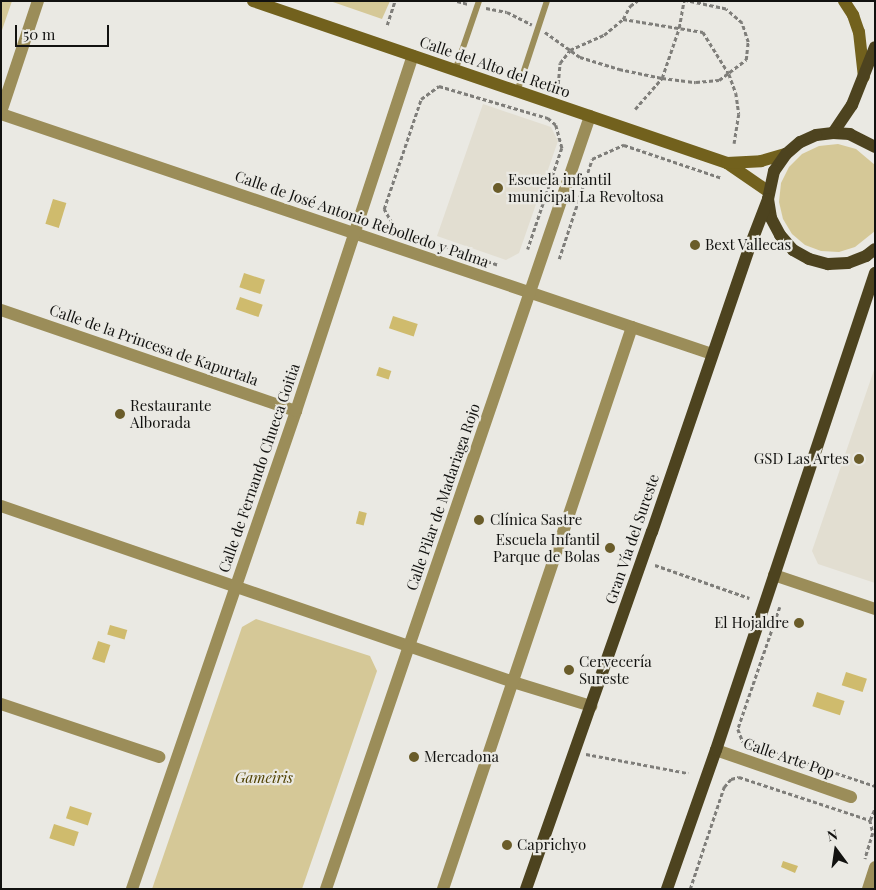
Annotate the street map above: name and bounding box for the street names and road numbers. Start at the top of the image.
street label: Calle del Alto del Retiro [417,33,573,101]
street label: Calle de José Antonio Rebolledo y Palma [232,167,492,271]
street label: Calle de la Princesa de Kapurtala [47,301,261,389]
street label: Calle de Fernando Chueca Goitia [215,361,303,575]
street label: Calle Pilar de Madariaga Rojo [402,401,484,593]
street label: Gran Vía del Sureste [601,471,663,607]
street label: Calle Arte Pop [741,734,837,782]

